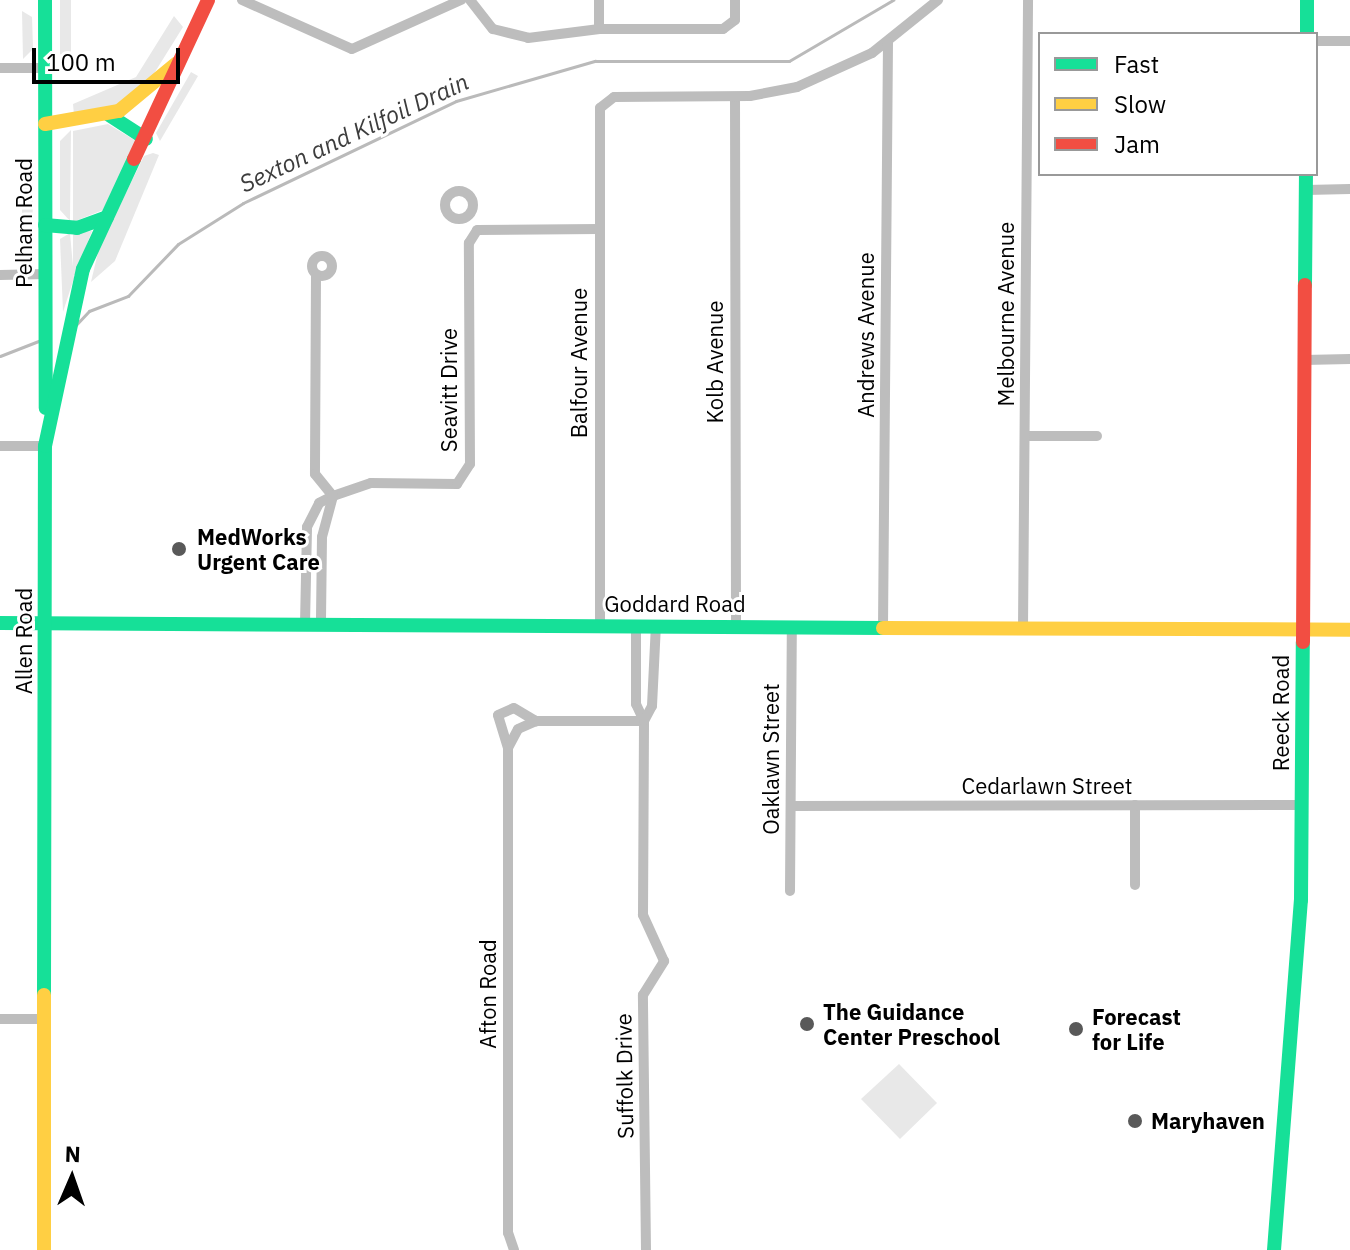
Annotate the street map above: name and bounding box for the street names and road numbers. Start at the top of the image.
street label: Pelham Road [11,158,37,288]
street label: Melbourne Avenue [993,222,1019,406]
street label: Andrews Avenue [853,252,879,418]
street label: Balfour Avenue [566,288,592,438]
street label: Kolb Avenue [702,300,728,424]
street label: Seavitt Drive [436,328,462,452]
street label: Allen Road [11,588,37,694]
street label: Goddard Road [604,591,746,617]
street label: Reeck Road [1268,655,1294,771]
street label: Oaklawn Street [758,683,784,835]
street label: Cedarlawn Street [962,773,1132,799]
street label: Afton Road [475,939,501,1049]
street label: Suffolk Drive [610,1013,638,1139]

